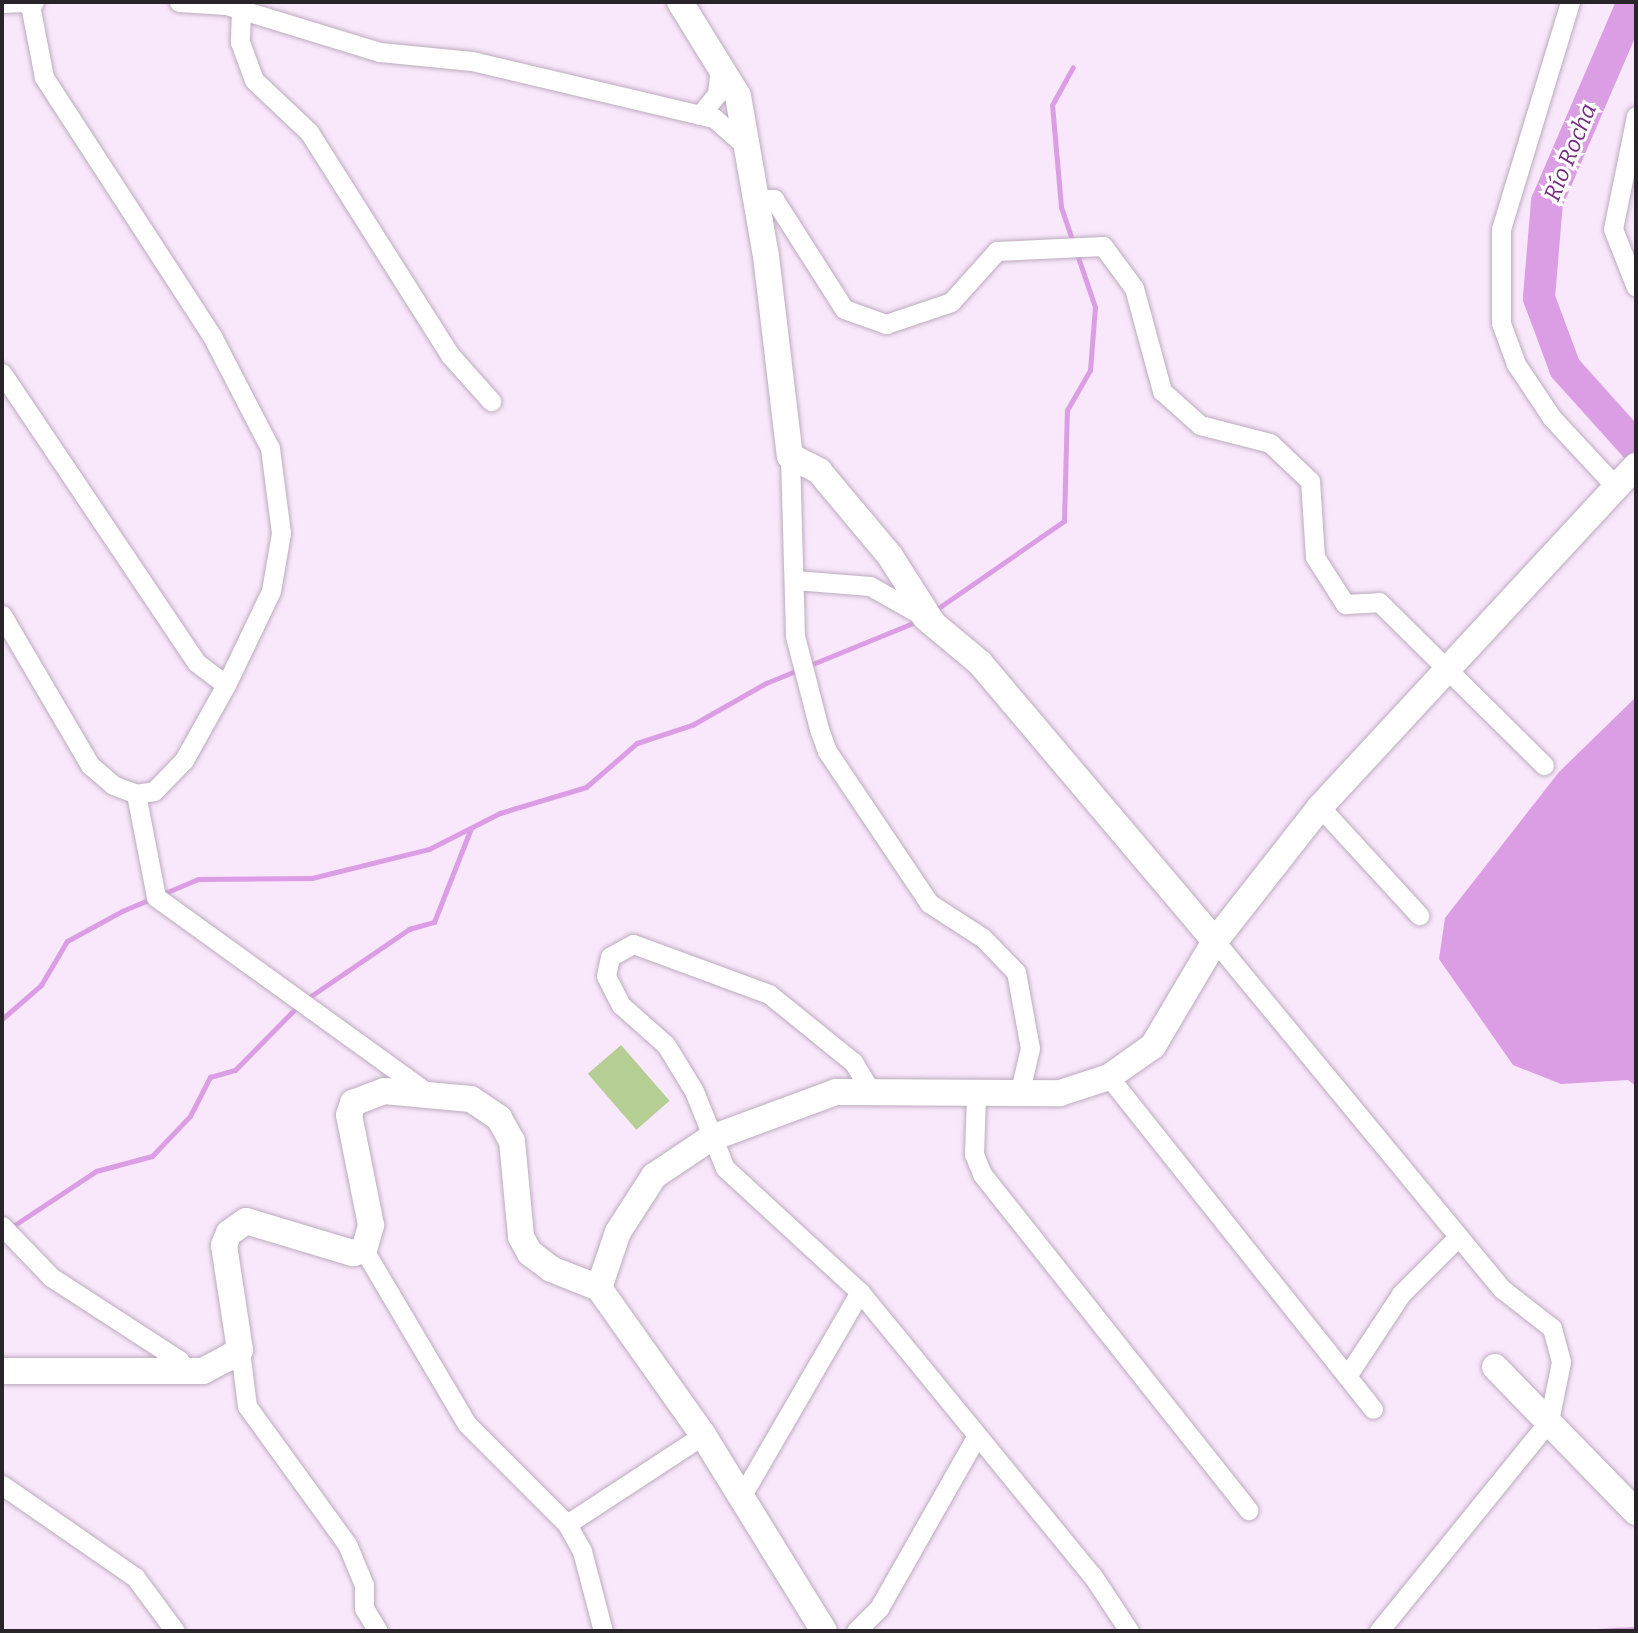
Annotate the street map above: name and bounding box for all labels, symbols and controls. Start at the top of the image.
water label: Río Rocha [1538,99,1602,205]

